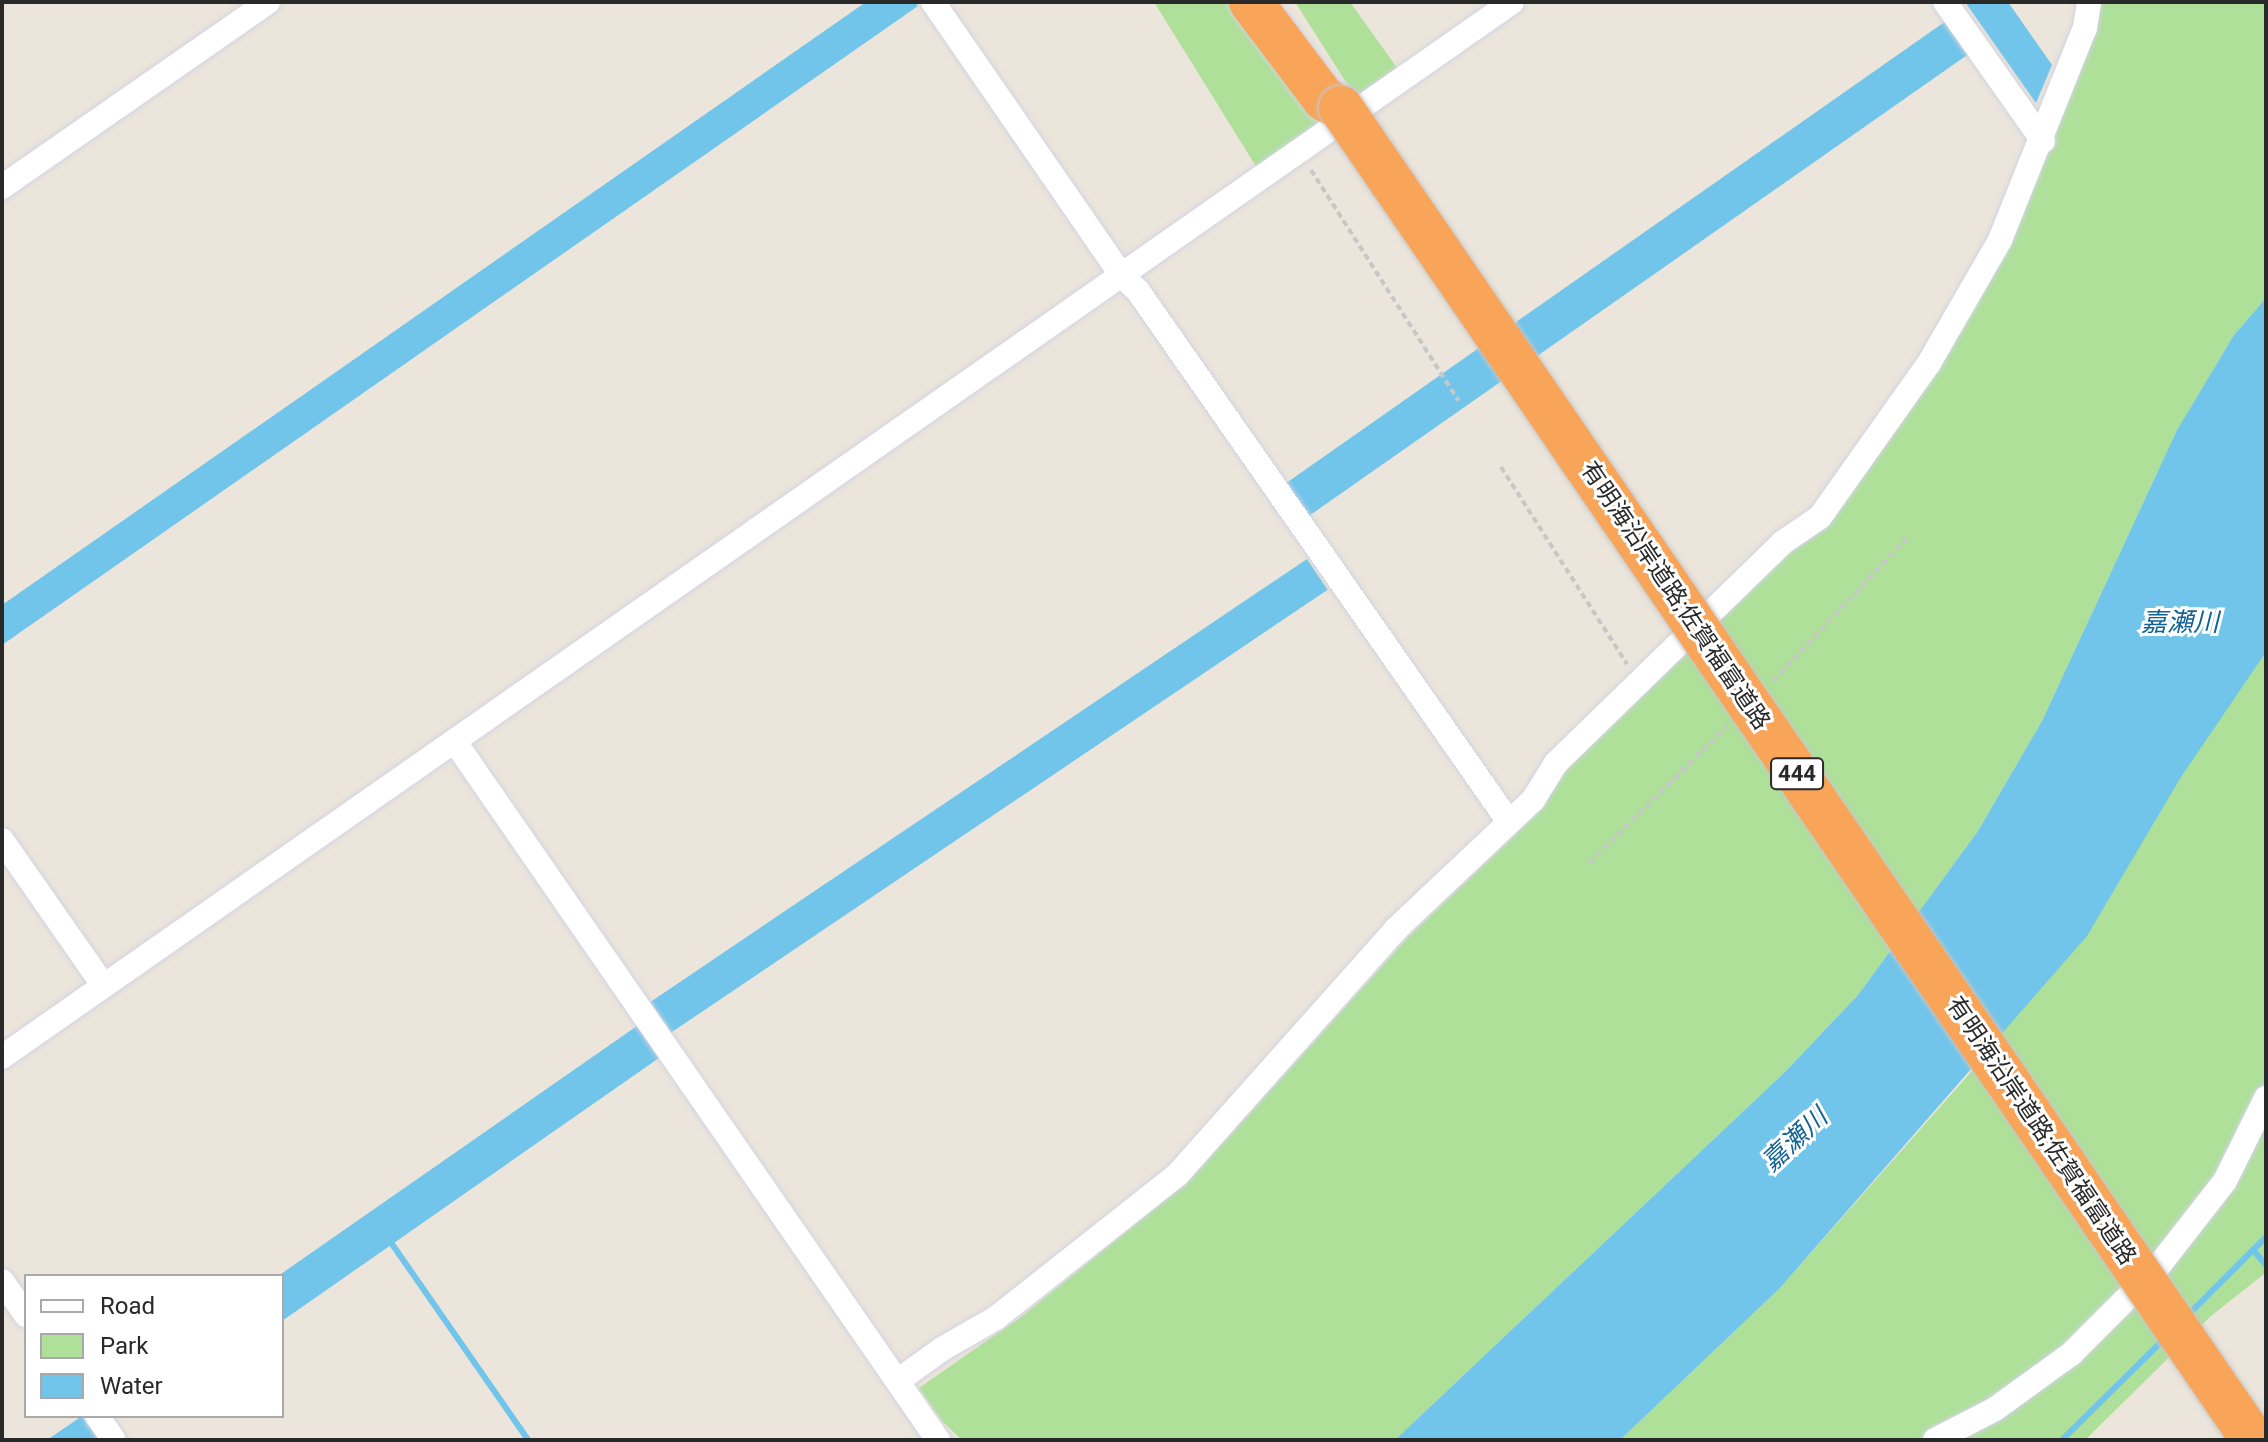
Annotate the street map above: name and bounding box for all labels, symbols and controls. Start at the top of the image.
street label: 有明海沿岸道路;佐賀福富道路 [1574,457,1776,735]
water label: 嘉瀬川 [2141,607,2219,639]
road number: 444 [1769,756,1825,792]
street label: 有明海沿岸道路;佐賀福富道路 [1940,992,2142,1270]
water label: 嘉瀬川 [1756,1102,1834,1178]
legend [24,1274,284,1418]
text: Road [100,1292,155,1320]
text: Park [100,1332,148,1360]
text: Water [100,1372,163,1400]

